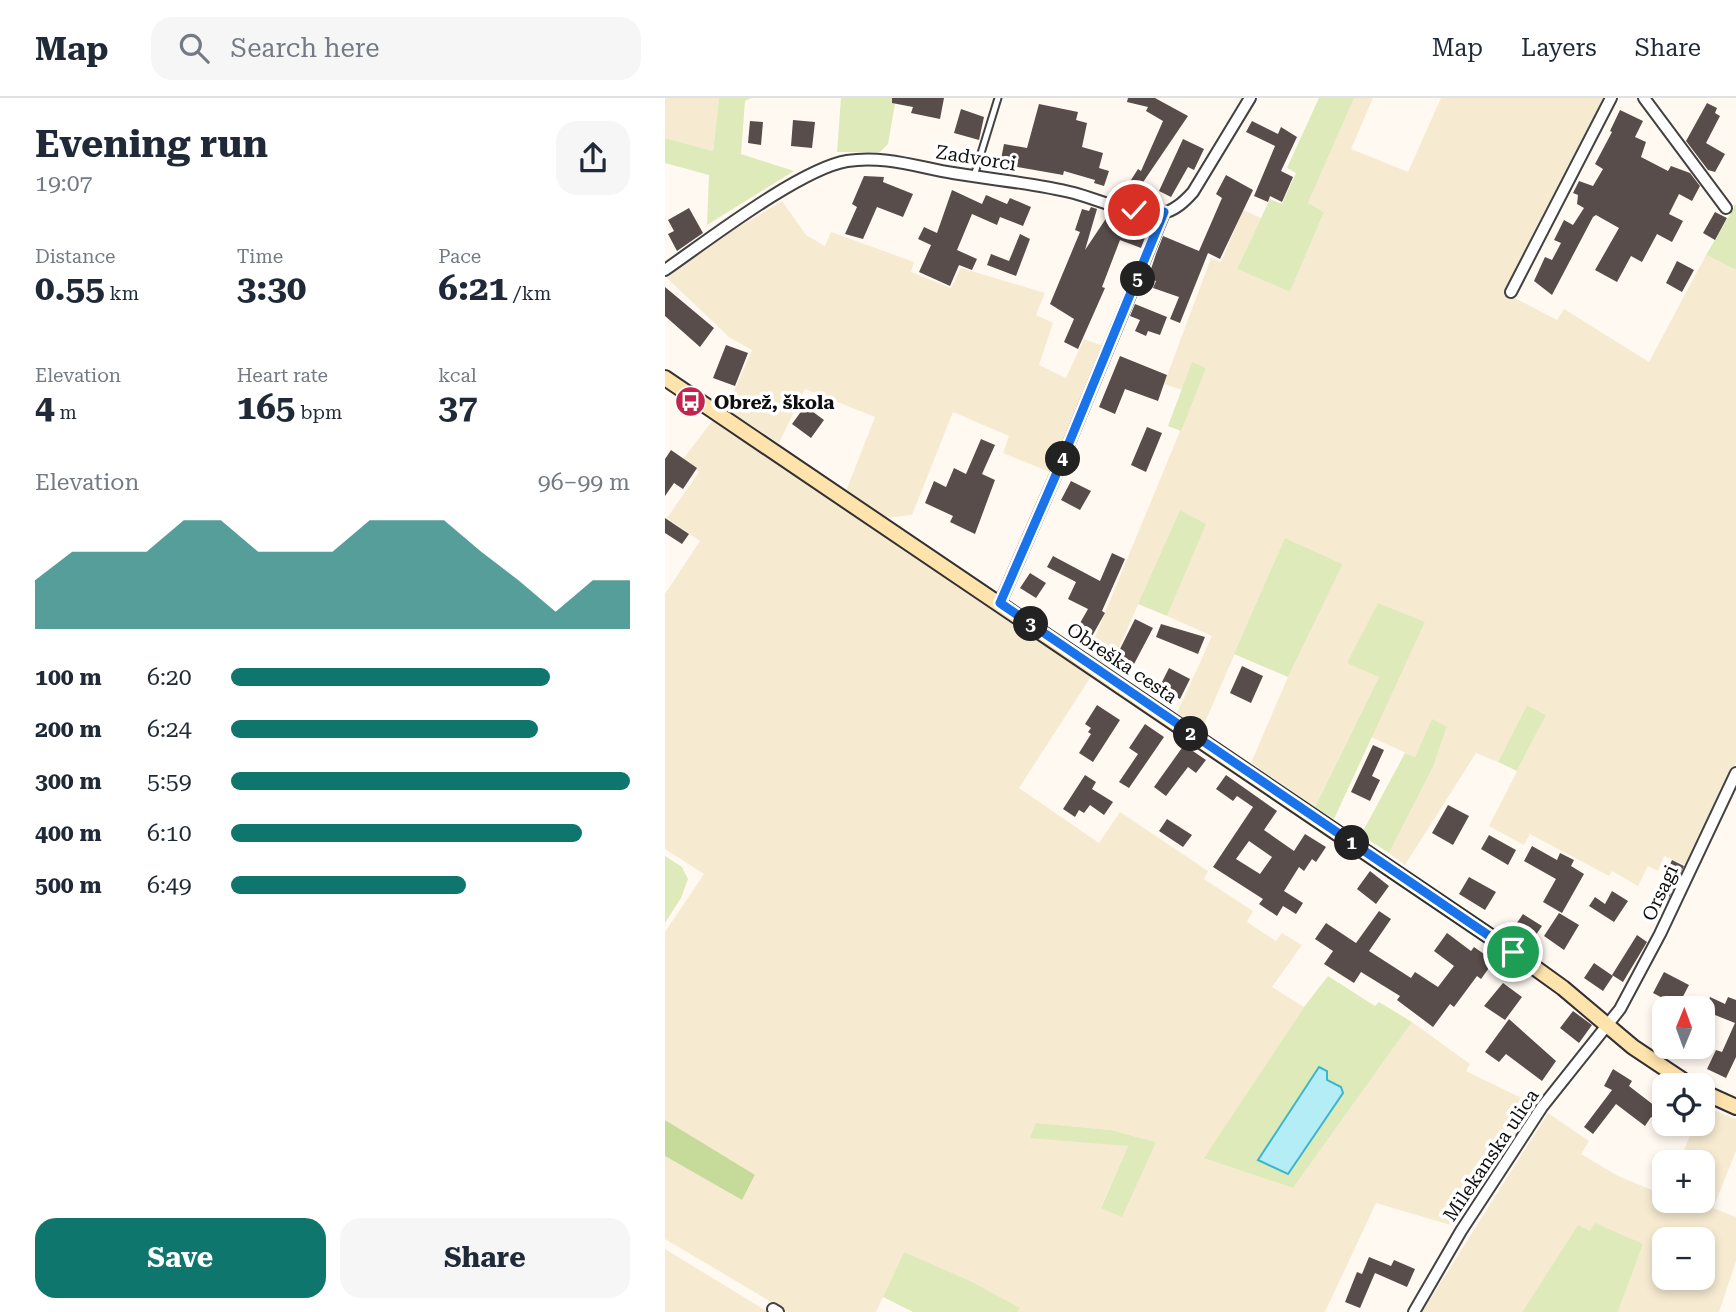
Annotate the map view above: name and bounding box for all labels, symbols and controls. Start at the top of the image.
search box [151,17,641,80]
text: Map [35,29,109,68]
icon: search [175,29,213,67]
text: Search here [231,33,380,63]
text: Map [1432,34,1483,62]
text: Layers [1521,34,1597,62]
text: Share [1635,34,1701,62]
button: share [556,121,630,195]
text: Evening run [35,122,268,166]
street label: Zadvorci [934,140,1018,176]
text: 19:07 [35,170,92,197]
pin [1104,180,1164,240]
icon: check [1115,191,1153,229]
text: Distance [35,245,115,268]
text: Time [237,245,283,268]
text: Pace [438,245,481,268]
pin: 5 [1121,262,1155,296]
text: 5 [1132,267,1143,290]
text: 0.55 [35,268,105,309]
text: 3:30 [237,268,306,309]
text: 6:21 [438,268,508,309]
text: km [105,282,139,305]
text: /km [508,282,551,305]
text: Elevation [35,364,121,387]
text: Heart rate [237,364,328,387]
text: kcal [438,364,477,387]
bus stop icon: Obrež, škola [674,385,708,419]
text: 4 [35,387,55,428]
text: 165 [237,387,295,428]
text: 37 [438,387,478,428]
place label: Obrež, škola [714,391,834,414]
text: m [55,401,77,424]
text: bpm [295,401,342,424]
pin: 4 [1045,442,1081,476]
text: 4 [1057,447,1068,470]
text: Elevation [35,469,139,496]
text: 96–99 m [538,469,630,496]
pin: 3 [1013,606,1049,642]
text: 3 [1025,612,1036,635]
street label: Obreška cesta [1062,618,1182,709]
text: 100 m [35,664,102,691]
text: 6:20 [147,664,192,691]
text: 200 m [35,716,102,743]
text: 6:24 [147,716,192,743]
pin: 2 [1173,716,1209,752]
text: 2 [1185,722,1196,745]
text: 300 m [35,768,102,795]
text: 5:59 [147,768,192,795]
text: 400 m [35,820,102,847]
text: 6:10 [147,820,192,847]
pin: 1 [1335,826,1369,860]
text: 1 [1346,831,1357,854]
street label: Orsagi [1637,861,1683,925]
text: 500 m [35,872,102,899]
text: 6:49 [147,872,192,899]
pin [1483,922,1543,982]
icon: arrive [1494,933,1532,971]
north arrow [1652,996,1715,1059]
map controls [1652,996,1715,1290]
button: locate [1652,1073,1715,1136]
street label: Milekanska ulica [1438,1084,1544,1225]
button: + [1652,1150,1715,1213]
button: Save [35,1218,326,1298]
button: Share [340,1218,630,1298]
button: − [1652,1227,1715,1290]

